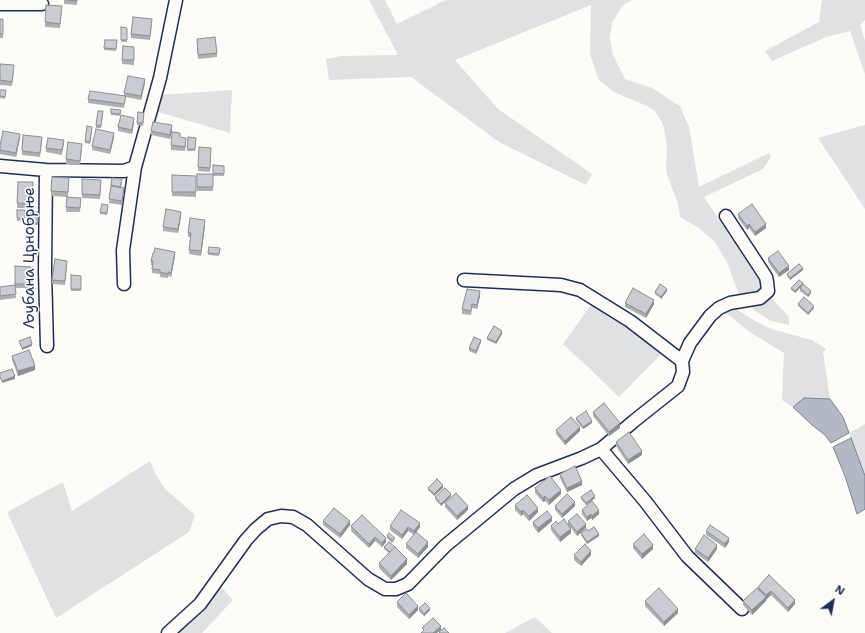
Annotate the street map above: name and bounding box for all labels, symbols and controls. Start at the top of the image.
street label: Љубана Црнобрње [21,187,39,329]
north arrow [813,581,853,621]
text: N [832,582,847,599]

